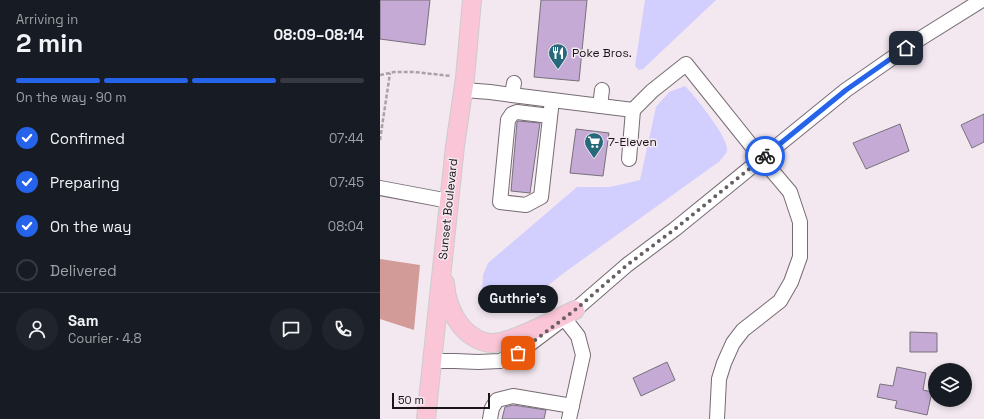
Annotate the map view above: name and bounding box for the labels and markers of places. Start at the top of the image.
pin [889,31,923,65]
restaurant icon: Poke Bros. [547,42,569,70]
place label: Poke Bros. [572,45,632,61]
supermarket icon: 7-Eleven [583,131,605,159]
place label: 7-Eleven [608,134,657,150]
callout: Guthrie's [478,285,558,313]
pin [501,336,535,370]

